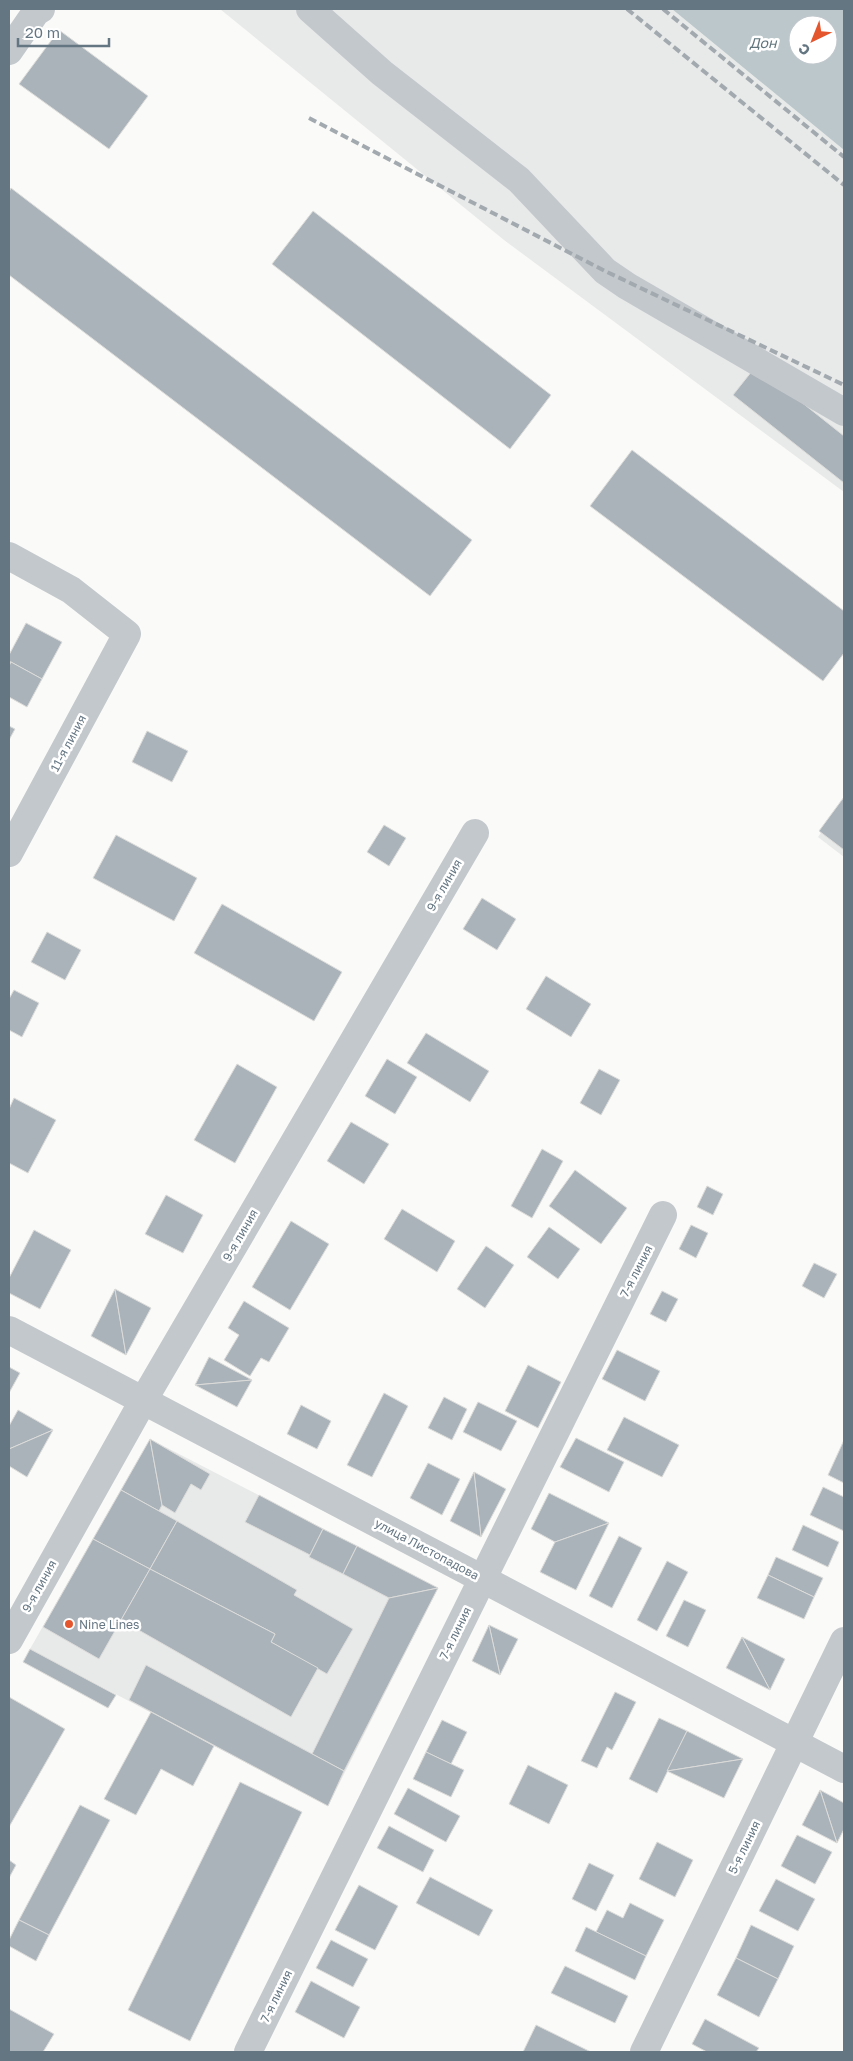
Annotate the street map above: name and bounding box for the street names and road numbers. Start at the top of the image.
street label: 11-я линия [47,712,89,774]
street label: 9-я линия [423,856,465,914]
street label: 9-я линия [219,1206,261,1264]
street label: 7-я линия [616,1242,656,1300]
street label: улица Листопадова [372,1515,482,1583]
street label: 9-я линия [19,1557,59,1615]
street label: 7-я линия [436,1604,474,1662]
street label: 5-я линия [725,1818,763,1876]
street label: 7-я линия [257,1967,295,2025]

